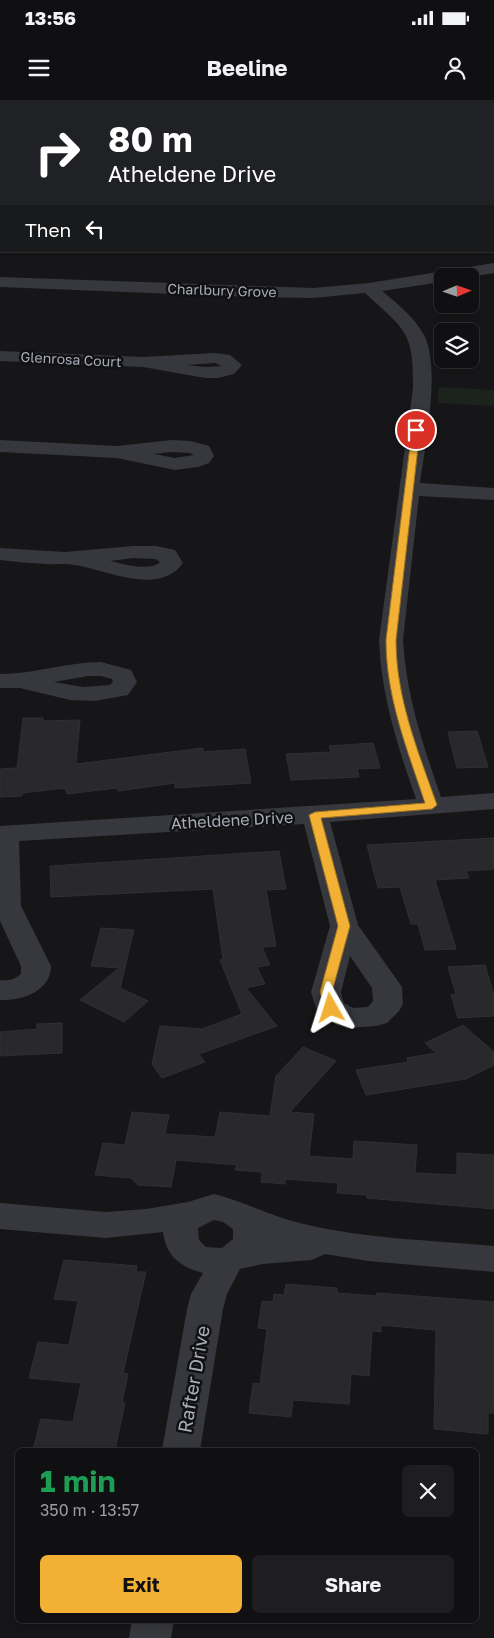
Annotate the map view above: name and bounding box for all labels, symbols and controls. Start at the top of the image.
text: 13:56 [25,6,76,29]
icon: menu [25,54,53,82]
text: Beeline [206,54,288,81]
icon: person [441,54,469,82]
text: 80 m [108,118,193,160]
icon: right [25,120,90,185]
text: Atheldene Drive [108,160,276,187]
icon: left [81,215,109,243]
text: Then [25,218,71,241]
north arrow [434,268,479,312]
map controls [434,268,479,368]
street label: Charlbury Grove [167,280,277,300]
button: layers [434,323,479,368]
street label: Glenrosa Court [20,348,122,370]
pin [395,409,437,451]
icon: arrive [402,416,430,444]
street label: Atheldene Drive [170,807,294,833]
position arrow [304,981,356,1033]
street label: Rafter Drive [172,1324,214,1434]
text: 1 min [40,1463,116,1499]
button: close [402,1465,454,1517]
text: 350 m · 13:57 [40,1500,139,1520]
button: Exit [40,1555,242,1613]
button: Share [252,1555,454,1613]

